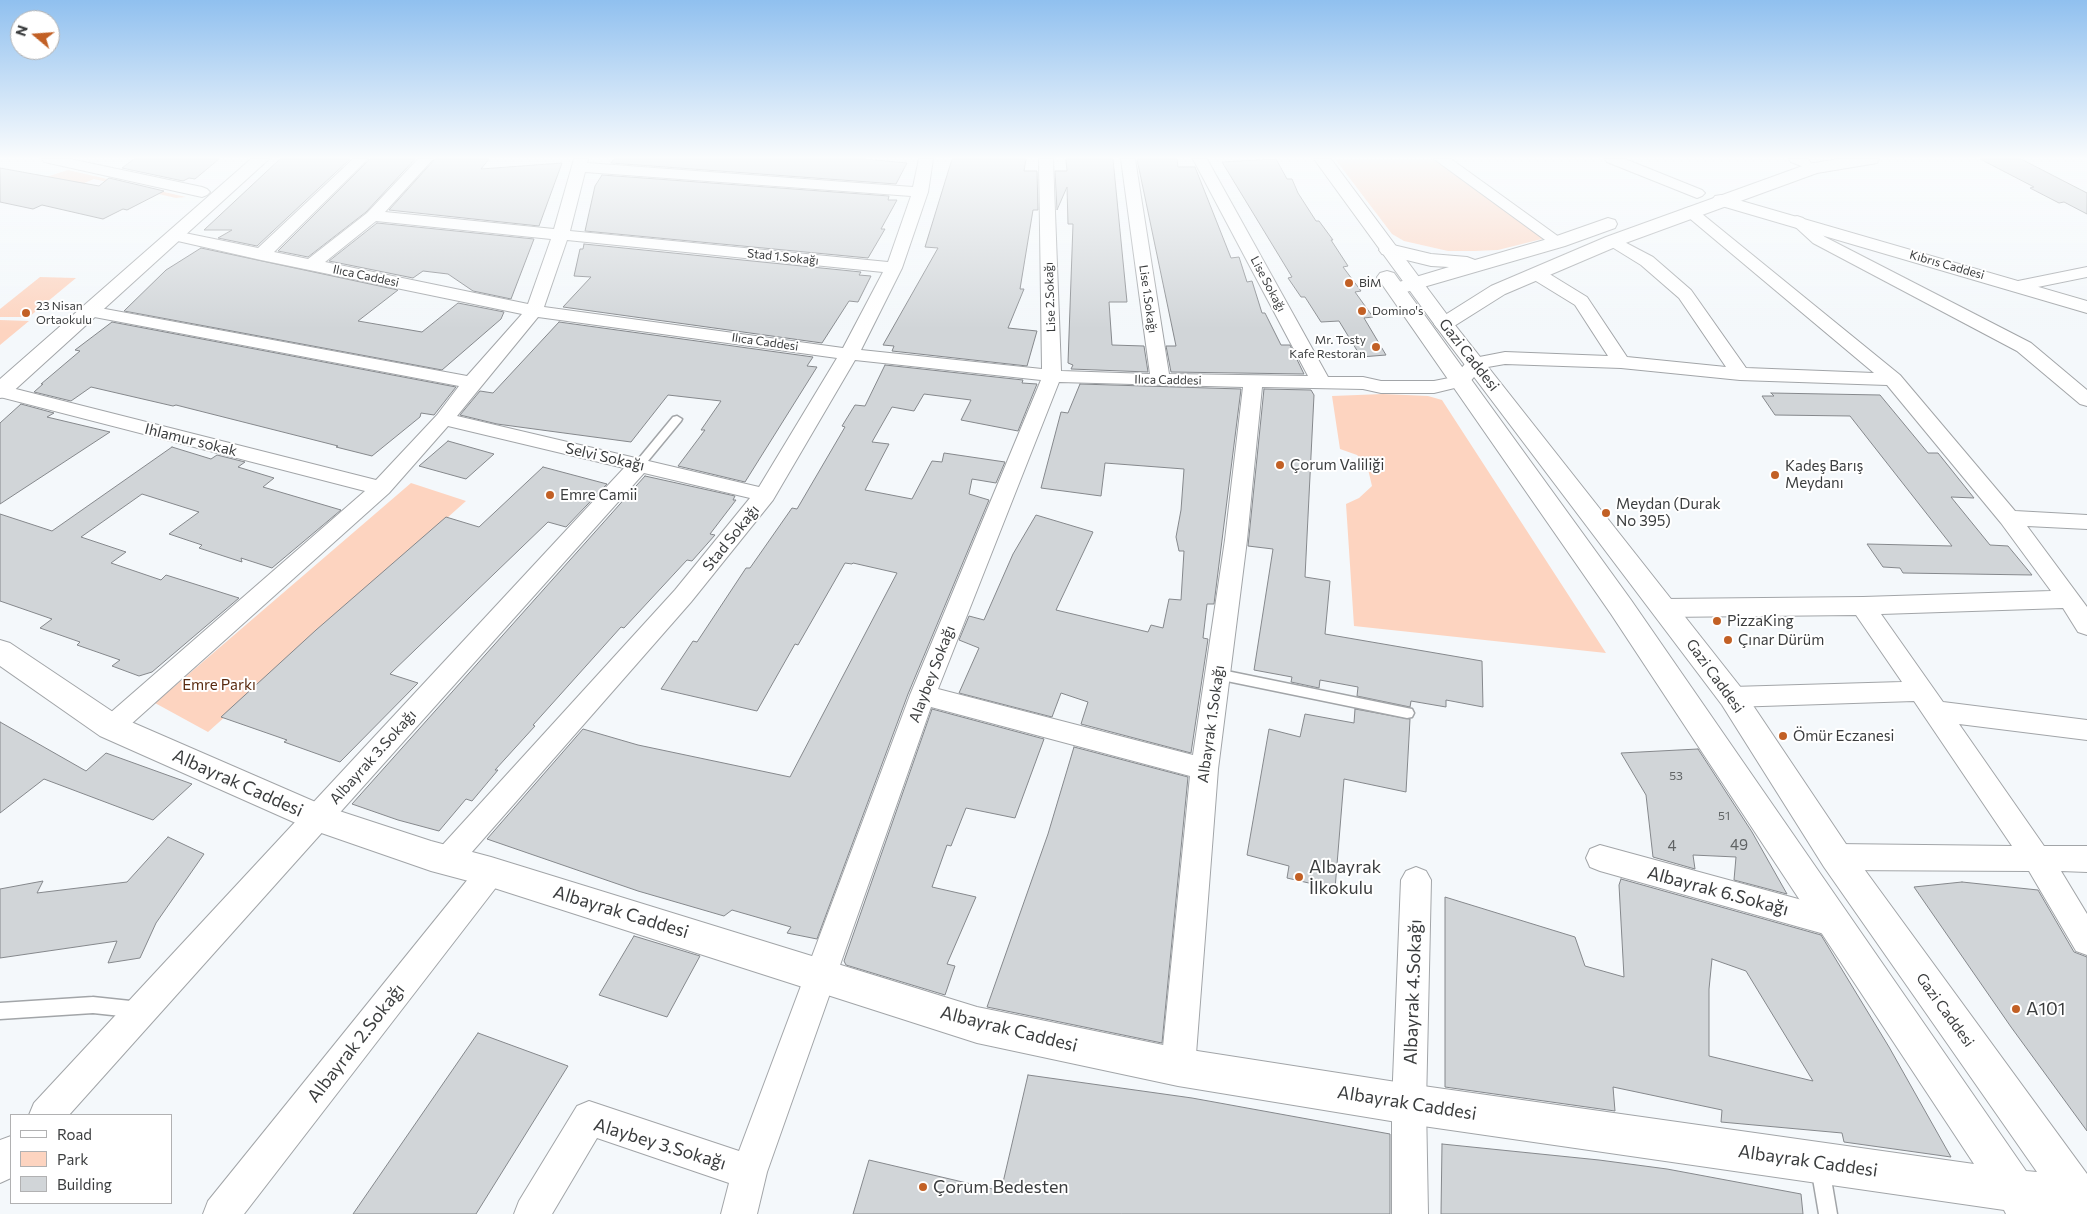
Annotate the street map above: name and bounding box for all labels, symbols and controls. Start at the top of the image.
north arrow [10,10,60,60]
text: N [12,23,31,38]
street label: Stad 1.Sokağı [747,246,819,268]
street label: Kıbrıs Caddesi [1908,247,1986,283]
street label: Lise Sokağı [1247,254,1289,314]
street label: Ilıca Caddesi [332,262,400,290]
street label: Lise 2.Sokağı [1042,262,1058,332]
street label: Lise 1.Sokağı [1136,264,1160,334]
place label: BİM [1359,276,1382,290]
marker: BİM [1343,277,1355,289]
place label: 23 Nisan Ortaokulu [36,299,92,327]
place label: Domino's [1372,304,1423,318]
marker: Domino's [1356,305,1368,317]
marker: 23 Nisan Ortaokulu [20,307,32,319]
street label: Gazi Caddesi [1435,315,1503,395]
street label: Ilıca Caddesi [731,330,799,354]
place label: Mr. Tosty Kafe Restoran [1289,333,1366,361]
marker: Mr. Tosty Kafe Restoran [1370,341,1382,353]
street label: Ilıca Caddesi [1134,372,1202,388]
street label: Ihlamur sokak [143,420,239,460]
street label: Selvi Sokağı [564,439,646,475]
place label: Çorum Valiliği [1290,456,1384,474]
place label: Kadeş Barış Meydanı [1785,457,1863,492]
marker: Çorum Valiliği [1274,459,1286,471]
marker: Kadeş Barış Meydanı [1769,469,1781,481]
place label: Emre Camii [560,486,637,504]
marker: Emre Camii [544,489,556,501]
place label: Meydan (Durak No 395) [1616,495,1721,530]
street label: Stad Sokağı [699,501,763,575]
marker: Meydan (Durak No 395) [1600,507,1612,519]
place label: PizzaKing [1727,612,1794,630]
marker: PizzaKing [1711,615,1723,627]
street label: Alaybey Sokağı [905,623,959,725]
place label: Çınar Dürüm [1738,631,1824,649]
marker: Çınar Dürüm [1722,634,1734,646]
street label: Gazi Caddesi [1682,635,1748,717]
street label: Albayrak 1.Sokağı [1194,664,1228,784]
park label: Emre Parkı [182,676,256,694]
street label: Albayrak 3.Sokağı [326,706,420,808]
place label: Ömür Eczanesi [1793,727,1894,745]
marker: Ömür Eczanesi [1777,730,1789,742]
street label: Albayrak Caddesi [169,745,307,821]
house number: 53 [1669,769,1683,783]
house number: 51 [1718,809,1730,823]
house number: 49 [1730,836,1748,854]
house number: 4 [1668,837,1676,855]
place label: Albayrak İlkokulu [1309,856,1381,899]
street label: Albayrak 6.Sokağı [1645,862,1791,920]
marker: Albayrak İlkokulu [1293,871,1305,883]
street label: Albayrak Caddesi [551,881,691,943]
street label: Albayrak 4.Sokağı [1400,919,1426,1065]
street label: Gazi Caddesi [1912,969,1978,1051]
street label: Albayrak 2.Sokağı [303,979,409,1107]
place label: A101 [2026,998,2066,1020]
street label: Albayrak Caddesi [938,1002,1080,1056]
marker: A101 [2010,1003,2022,1015]
street label: Albayrak Caddesi [1336,1081,1478,1125]
legend [10,1114,172,1204]
street label: Alaybey 3.Sokağı [591,1114,729,1174]
text: Road [57,1125,92,1143]
street label: Albayrak Caddesi [1737,1141,1879,1181]
text: Park [57,1150,88,1168]
text: Building [57,1175,112,1193]
place label: Çorum Bedesten [933,1176,1069,1198]
marker: Çorum Bedesten [917,1181,929,1193]

